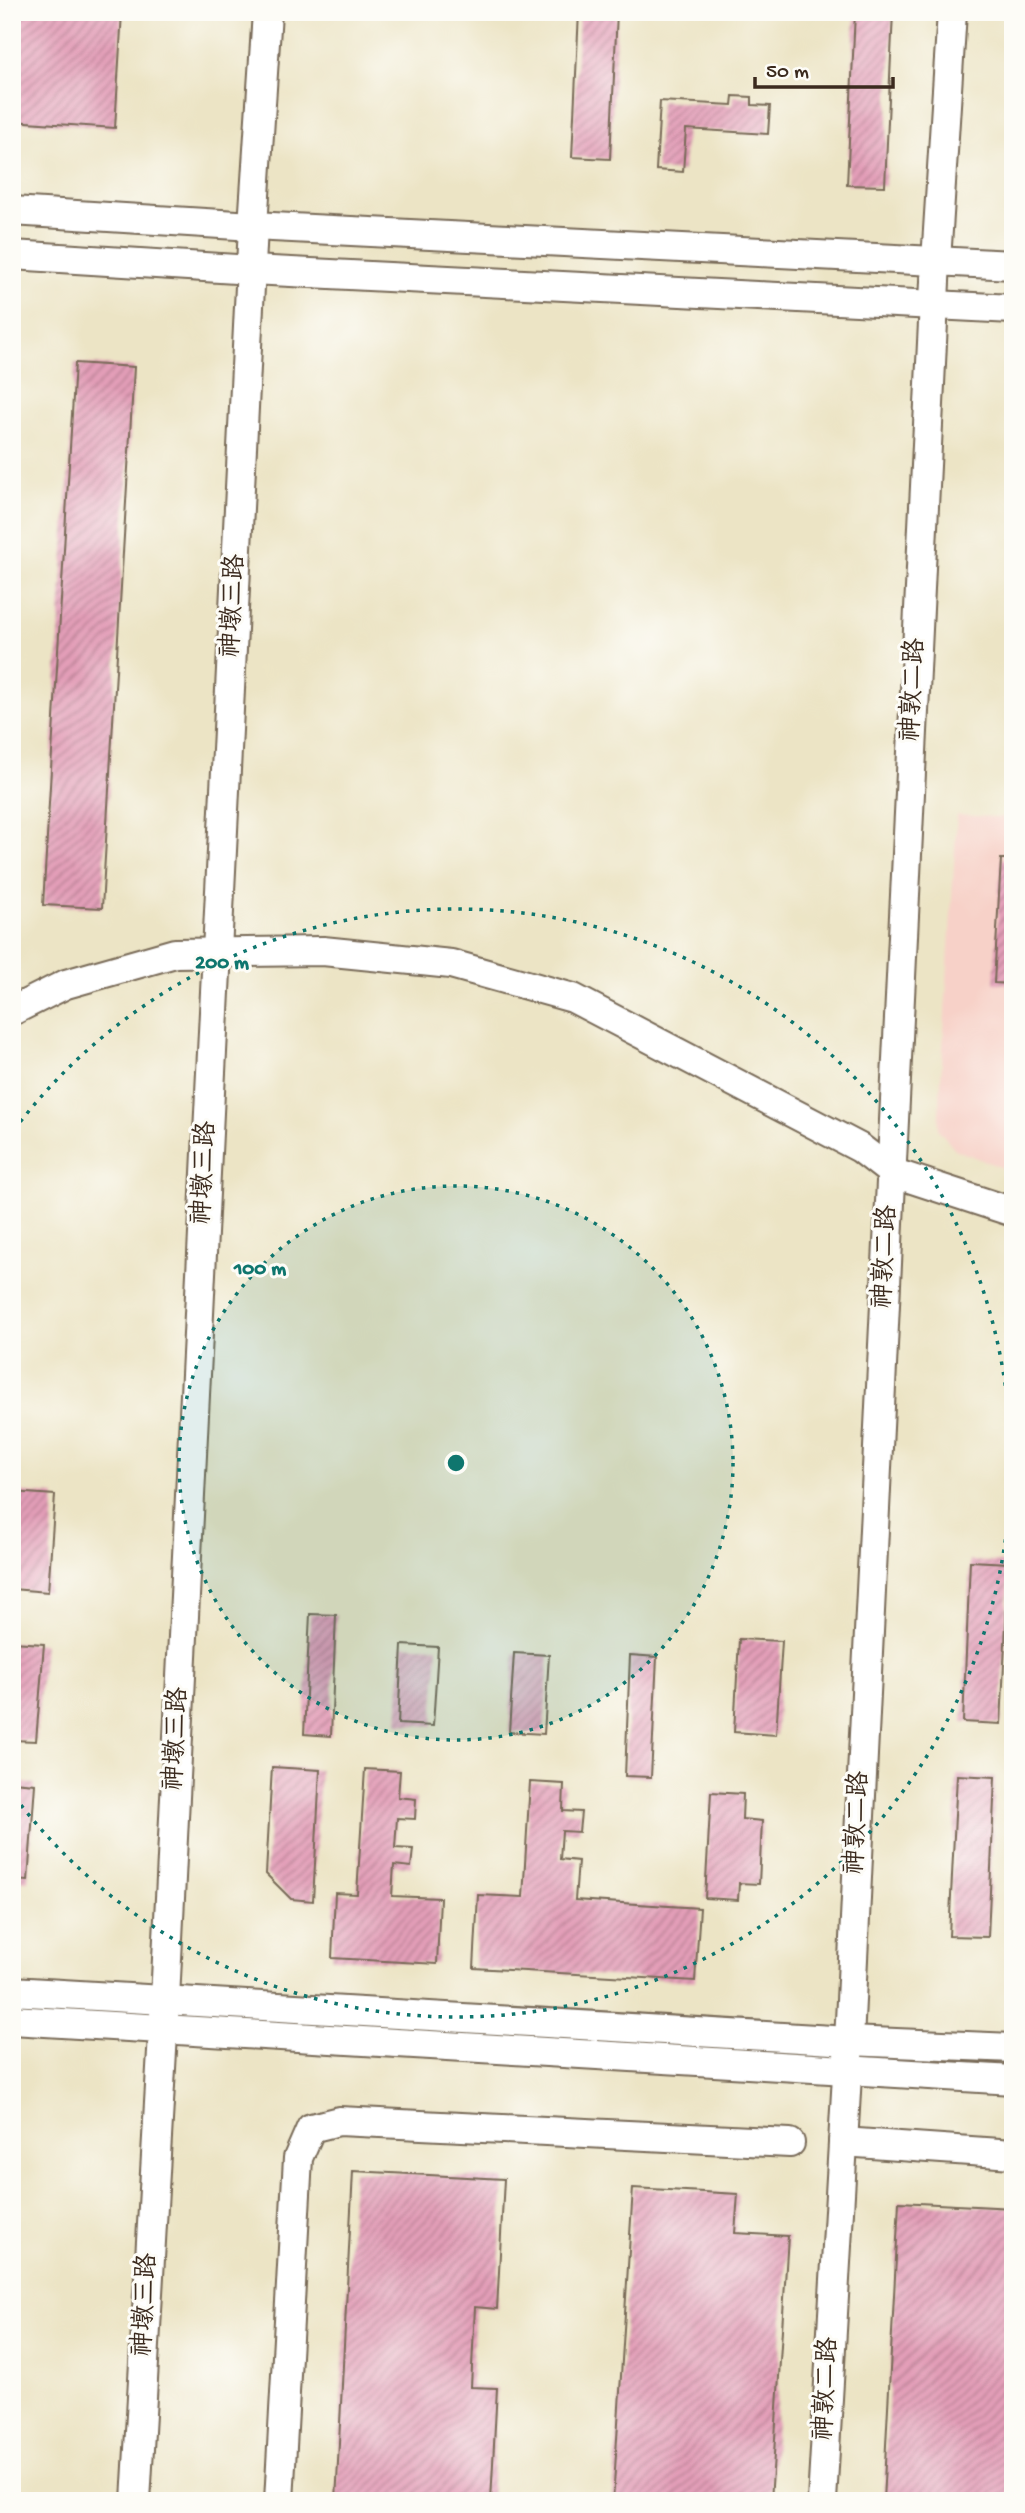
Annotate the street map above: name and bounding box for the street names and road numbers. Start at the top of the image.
street label: 神墩三路 [215,553,253,659]
street label: 神敦二路 [895,637,933,743]
street label: 神墩三路 [186,1120,224,1226]
street label: 神敦二路 [867,1204,905,1310]
street label: 神墩三路 [158,1686,196,1792]
street label: 神敦二路 [839,1770,877,1876]
street label: 神墩三路 [127,2252,165,2358]
street label: 神敦二路 [808,2336,846,2442]

